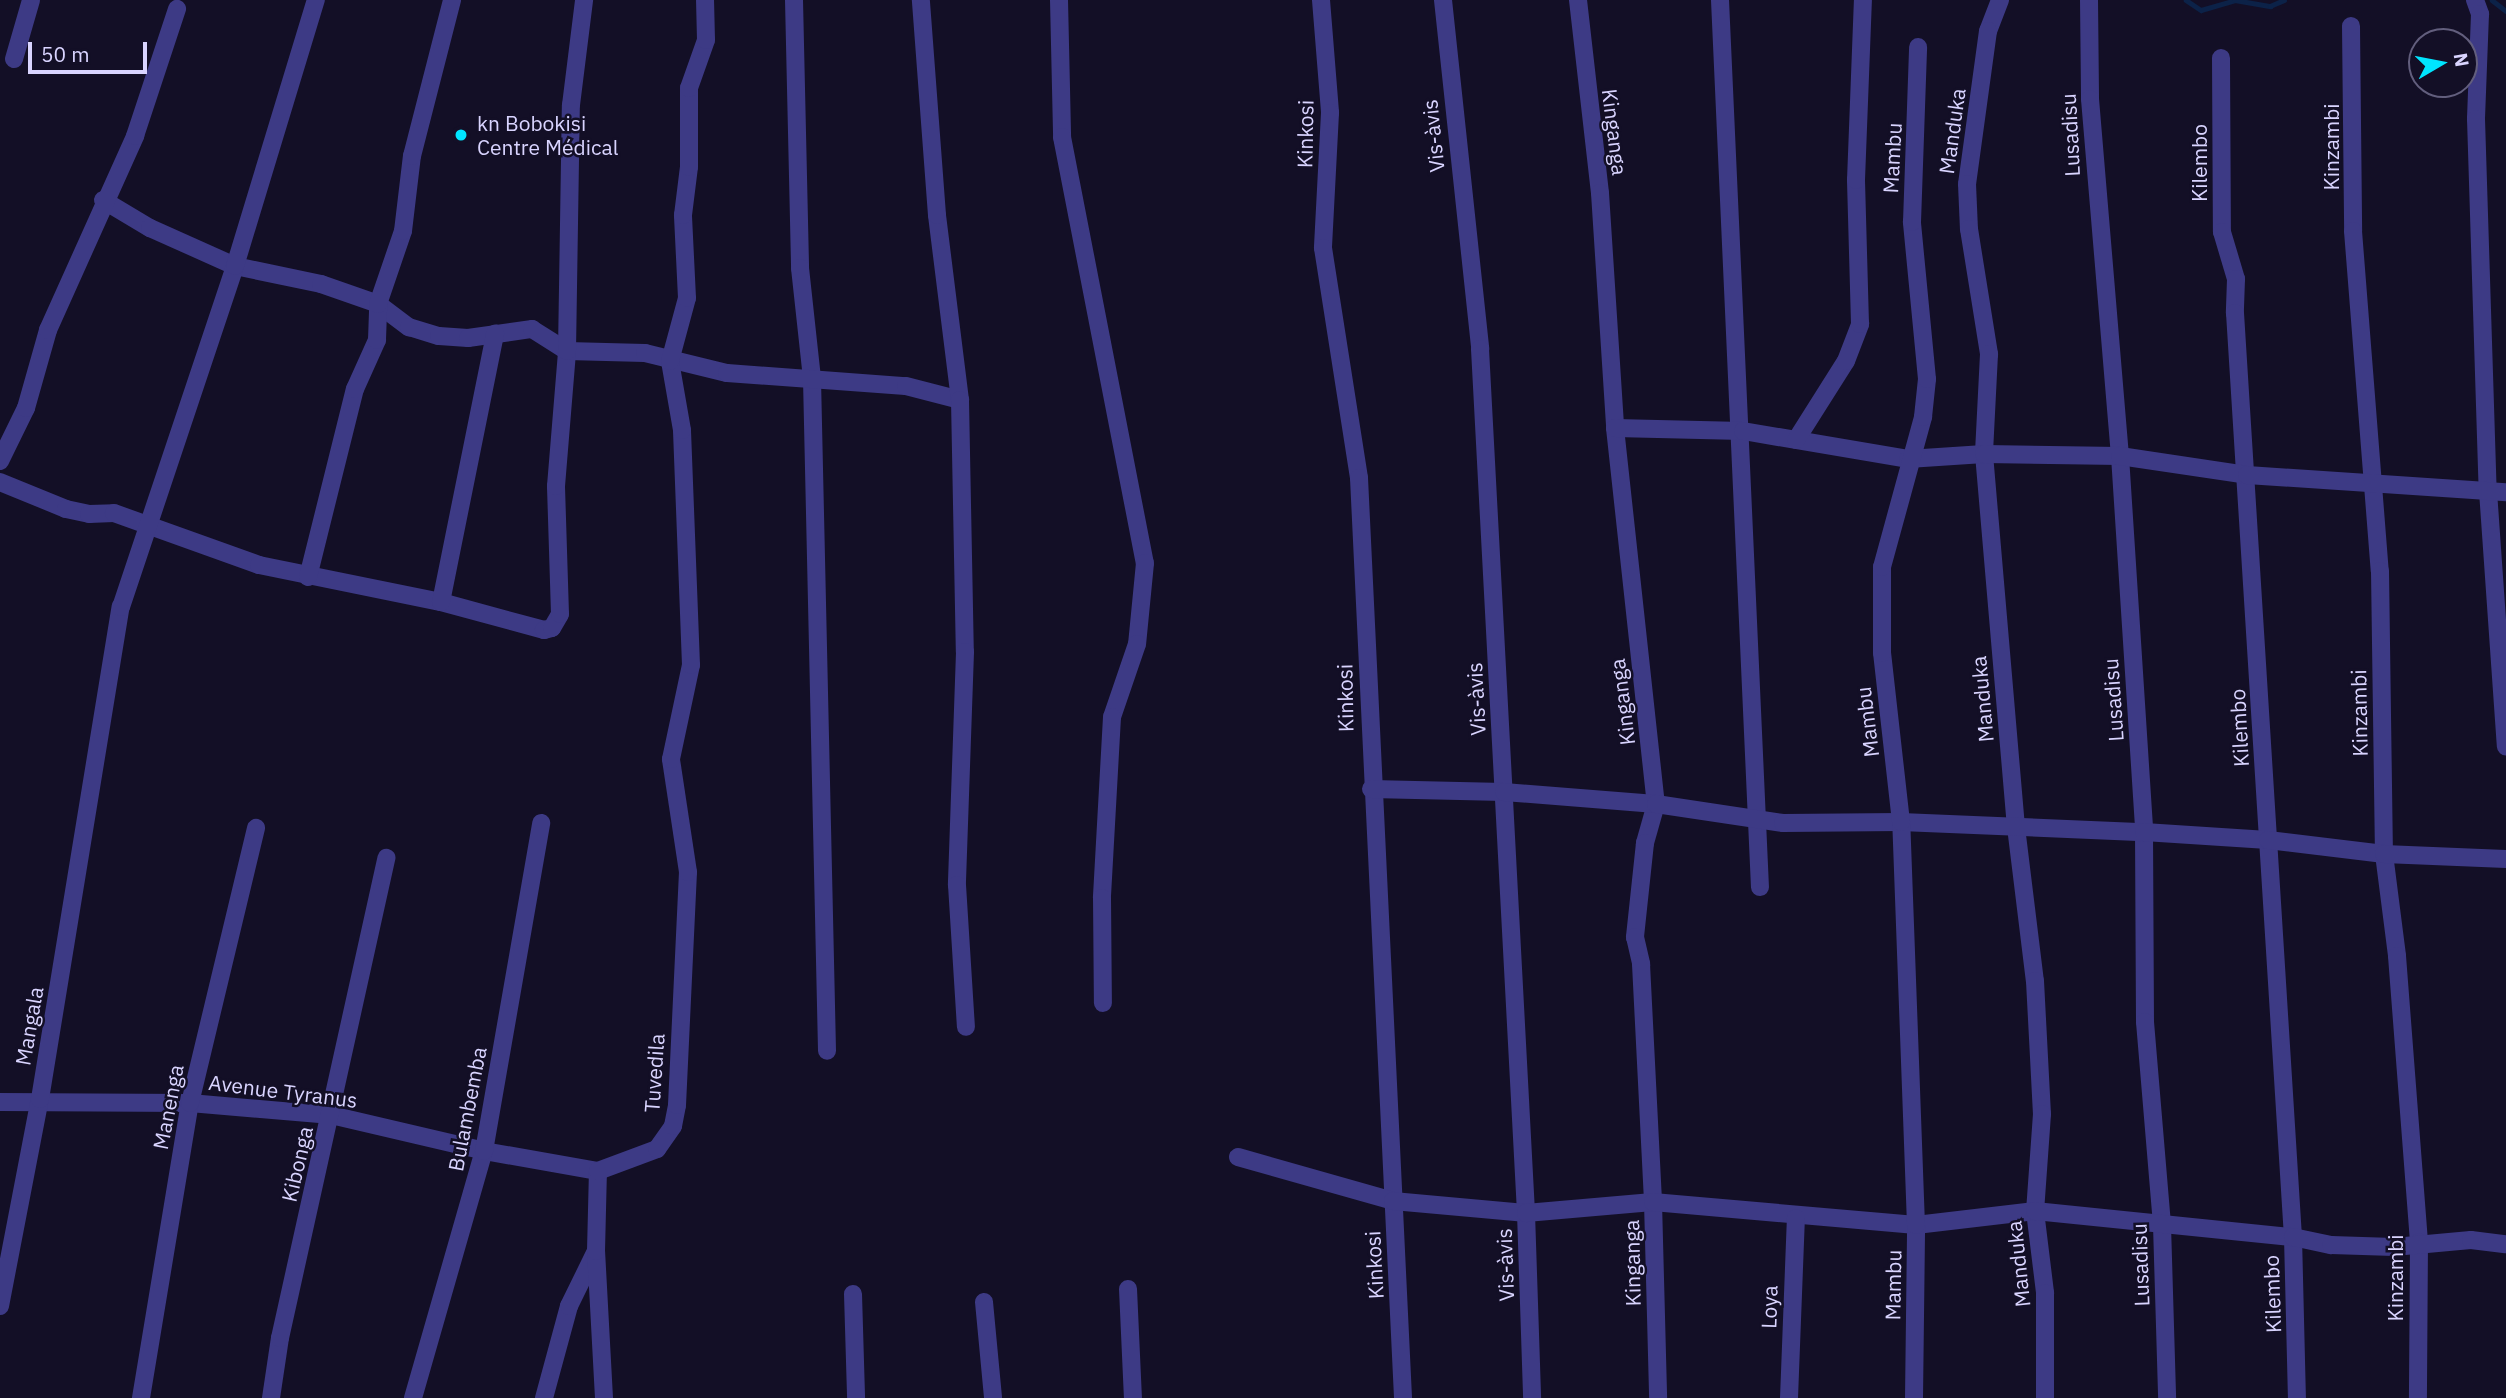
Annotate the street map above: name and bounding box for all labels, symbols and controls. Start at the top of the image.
scale bar [32,28,150,72]
north arrow [2408,28,2478,98]
text: 50 m [41,40,90,68]
text: N [2449,51,2475,69]
street label: Manduka [1934,86,1970,176]
street label: Kinganga [1597,87,1633,177]
street label: Lusadisu [2055,93,2085,177]
street label: Vis-àvis [1417,98,1449,174]
street label: Kinkosi [1292,100,1318,168]
street label: Kinzambi [2318,103,2344,191]
place label: kn Bobokisi Centre Médical [477,110,618,160]
street label: Mambu [1878,122,1906,194]
street label: Kilembo [2186,124,2212,202]
marker: kn Bobokisi Centre Médical [451,125,471,145]
street label: Manduka [1966,655,1998,743]
street label: Kinganga [1604,657,1640,747]
street label: Lusadisu [2098,658,2128,742]
street label: Vis-àvis [1461,662,1491,736]
street label: Kinkosi [1332,664,1358,732]
street label: Kinzambi [2346,669,2372,757]
street label: Mambu [1850,685,1884,759]
street label: Kilembo [2224,688,2254,768]
street label: Mangala [10,985,48,1067]
street label: Tuvedila [639,1033,669,1113]
street label: Bulambemba [443,1045,491,1173]
street label: Manenga [147,1062,189,1152]
street label: Avenue Tyranus [207,1069,359,1113]
street label: Kibonga [276,1124,318,1204]
street label: Kinganga [1619,1219,1645,1307]
street label: Manduka [2001,1220,2035,1308]
street label: Lusadisu [2126,1223,2154,1307]
street label: Vis-àvis [1491,1228,1519,1302]
street label: Kinkosi [1360,1230,1388,1300]
street label: Kinzambi [2382,1234,2408,1322]
street label: Mambu [1880,1249,1906,1321]
street label: Kilembo [2258,1255,2286,1333]
street label: Loya [1756,1285,1782,1329]

